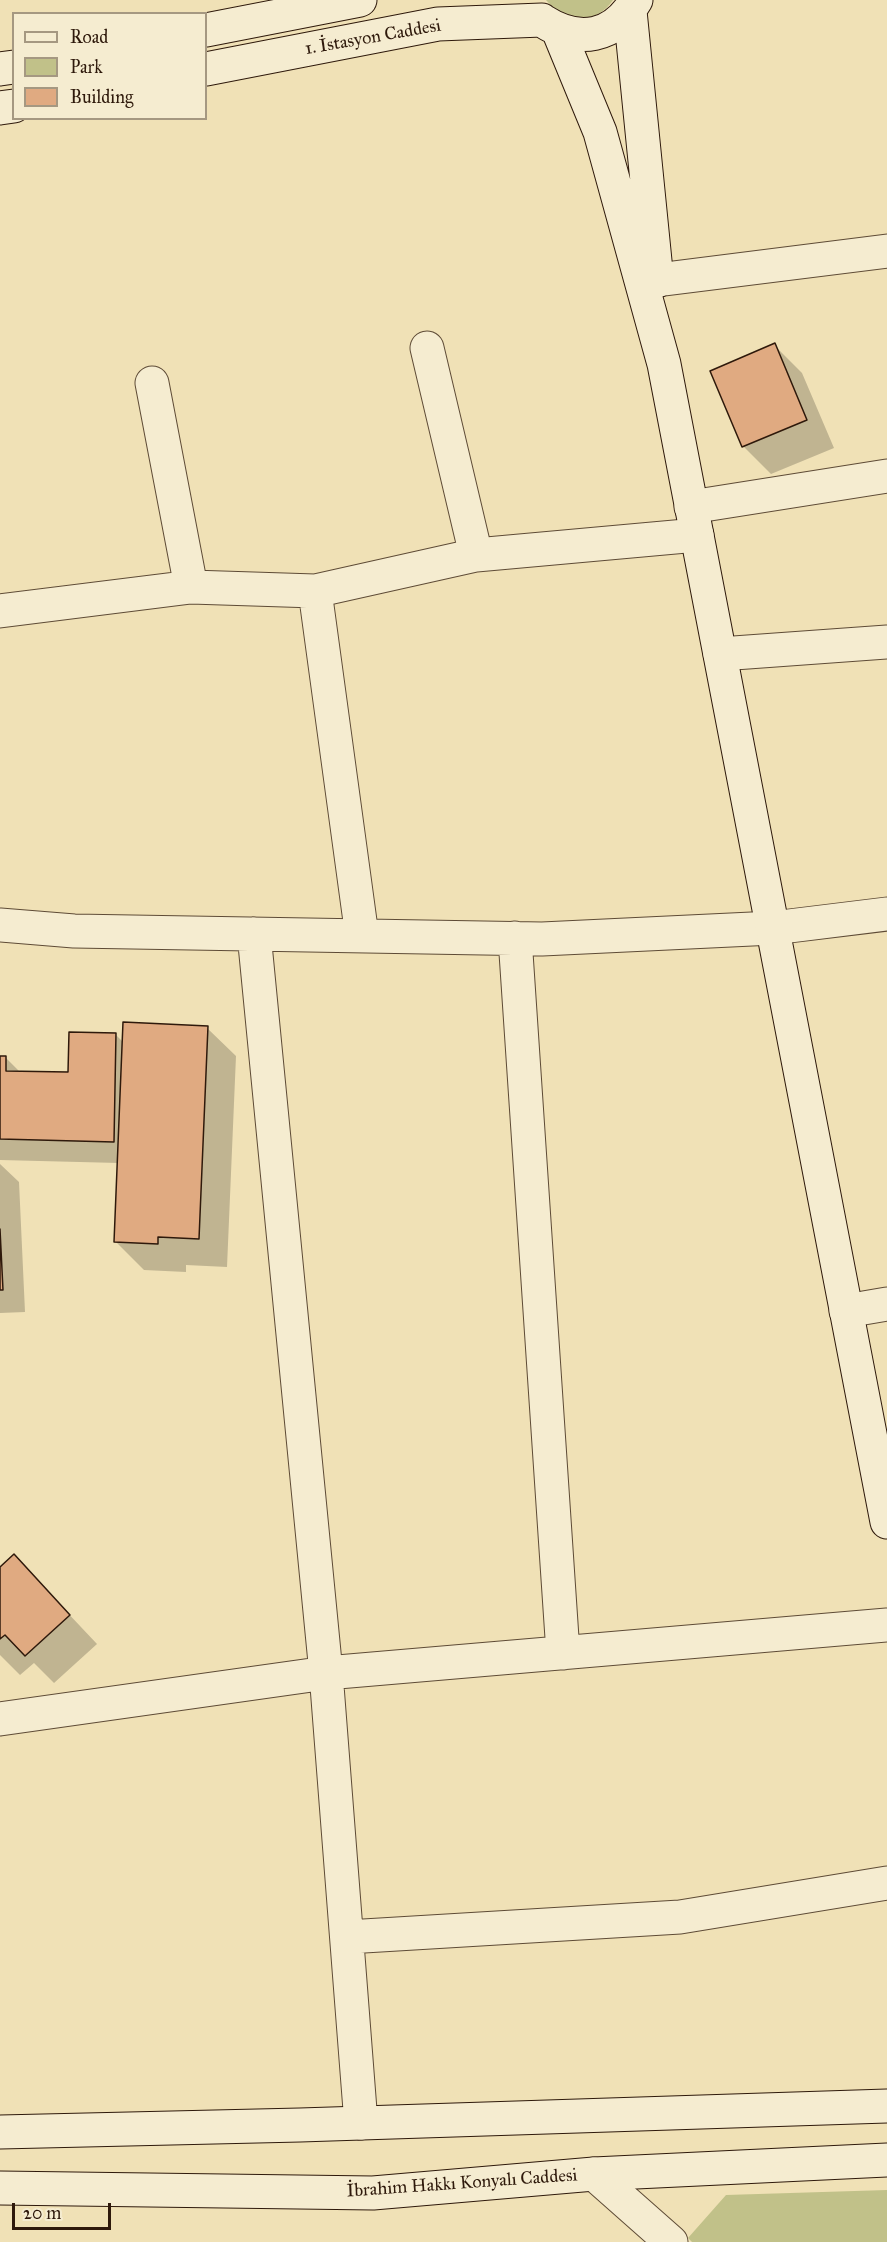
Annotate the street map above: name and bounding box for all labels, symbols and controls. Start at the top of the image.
legend [12,12,207,120]
street label: 1. İstasyon Caddesi [303,15,443,61]
text: Road [70,26,108,48]
text: Park [70,56,103,78]
text: Building [70,86,133,108]
street label: İbrahim Hakkı Konyalı Caddesi [346,2165,578,2203]
scale bar [15,2191,114,2229]
text: 20 m [23,2202,61,2224]

